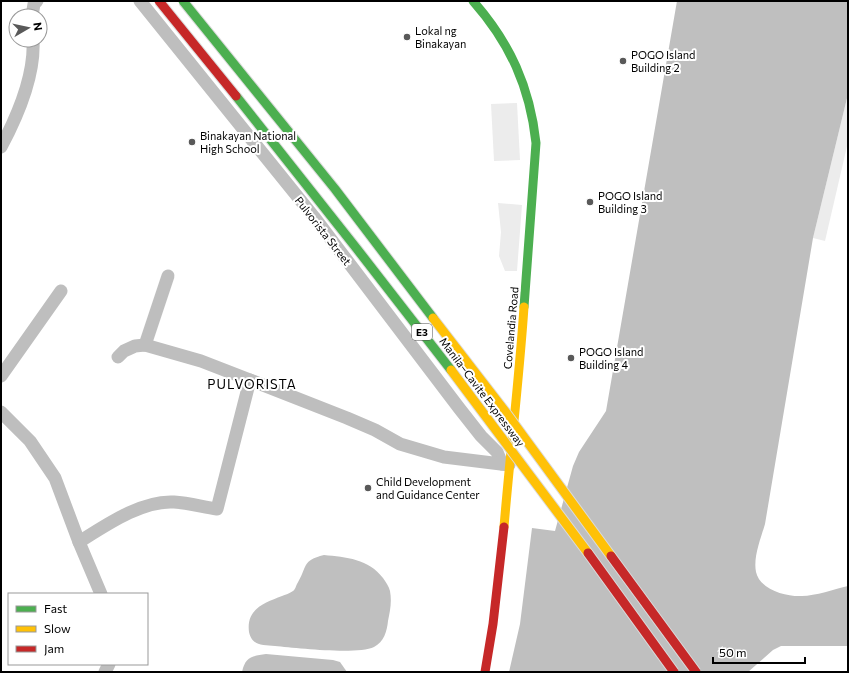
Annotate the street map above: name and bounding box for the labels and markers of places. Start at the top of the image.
place label: Lokal ng Binakayan [415,24,466,50]
marker: Lokal ng Binakayan [402,32,412,42]
place label: POGO Island Building 2 [631,48,695,74]
marker: POGO Island Building 2 [618,56,628,66]
place label: Binakayan National High School [200,129,296,155]
marker: Binakayan National High School [187,137,197,147]
place label: POGO Island Building 3 [598,189,662,215]
marker: POGO Island Building 3 [585,197,595,207]
place label: POGO Island Building 4 [579,345,643,371]
marker: POGO Island Building 4 [566,353,576,363]
place label: Child Development and Guidance Center [376,475,480,501]
marker: Child Development and Guidance Center [363,483,373,493]

